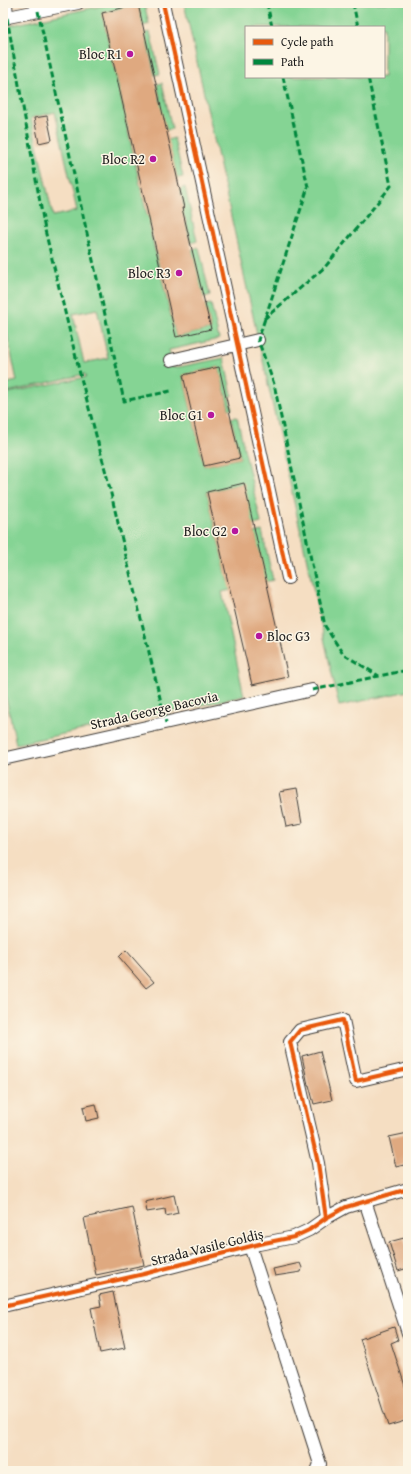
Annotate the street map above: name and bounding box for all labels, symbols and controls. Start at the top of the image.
legend [245,26,385,78]
text: Cycle path [281,33,334,50]
place label: Bloc R1 [79,44,122,64]
marker: Bloc R1 [125,49,135,59]
text: Path [281,53,304,70]
place label: Bloc R2 [102,149,145,169]
marker: Bloc R2 [148,154,158,164]
place label: Bloc R3 [128,263,171,283]
marker: Bloc R3 [174,268,184,278]
place label: Bloc G1 [160,405,203,425]
marker: Bloc G1 [206,410,216,420]
place label: Bloc G2 [184,521,227,541]
marker: Bloc G2 [230,526,240,536]
place label: Bloc G3 [267,626,310,646]
marker: Bloc G3 [254,631,264,641]
street label: Strada George Bacovia [88,685,220,734]
street label: Strada Vasile Goldiș [149,1223,265,1271]

